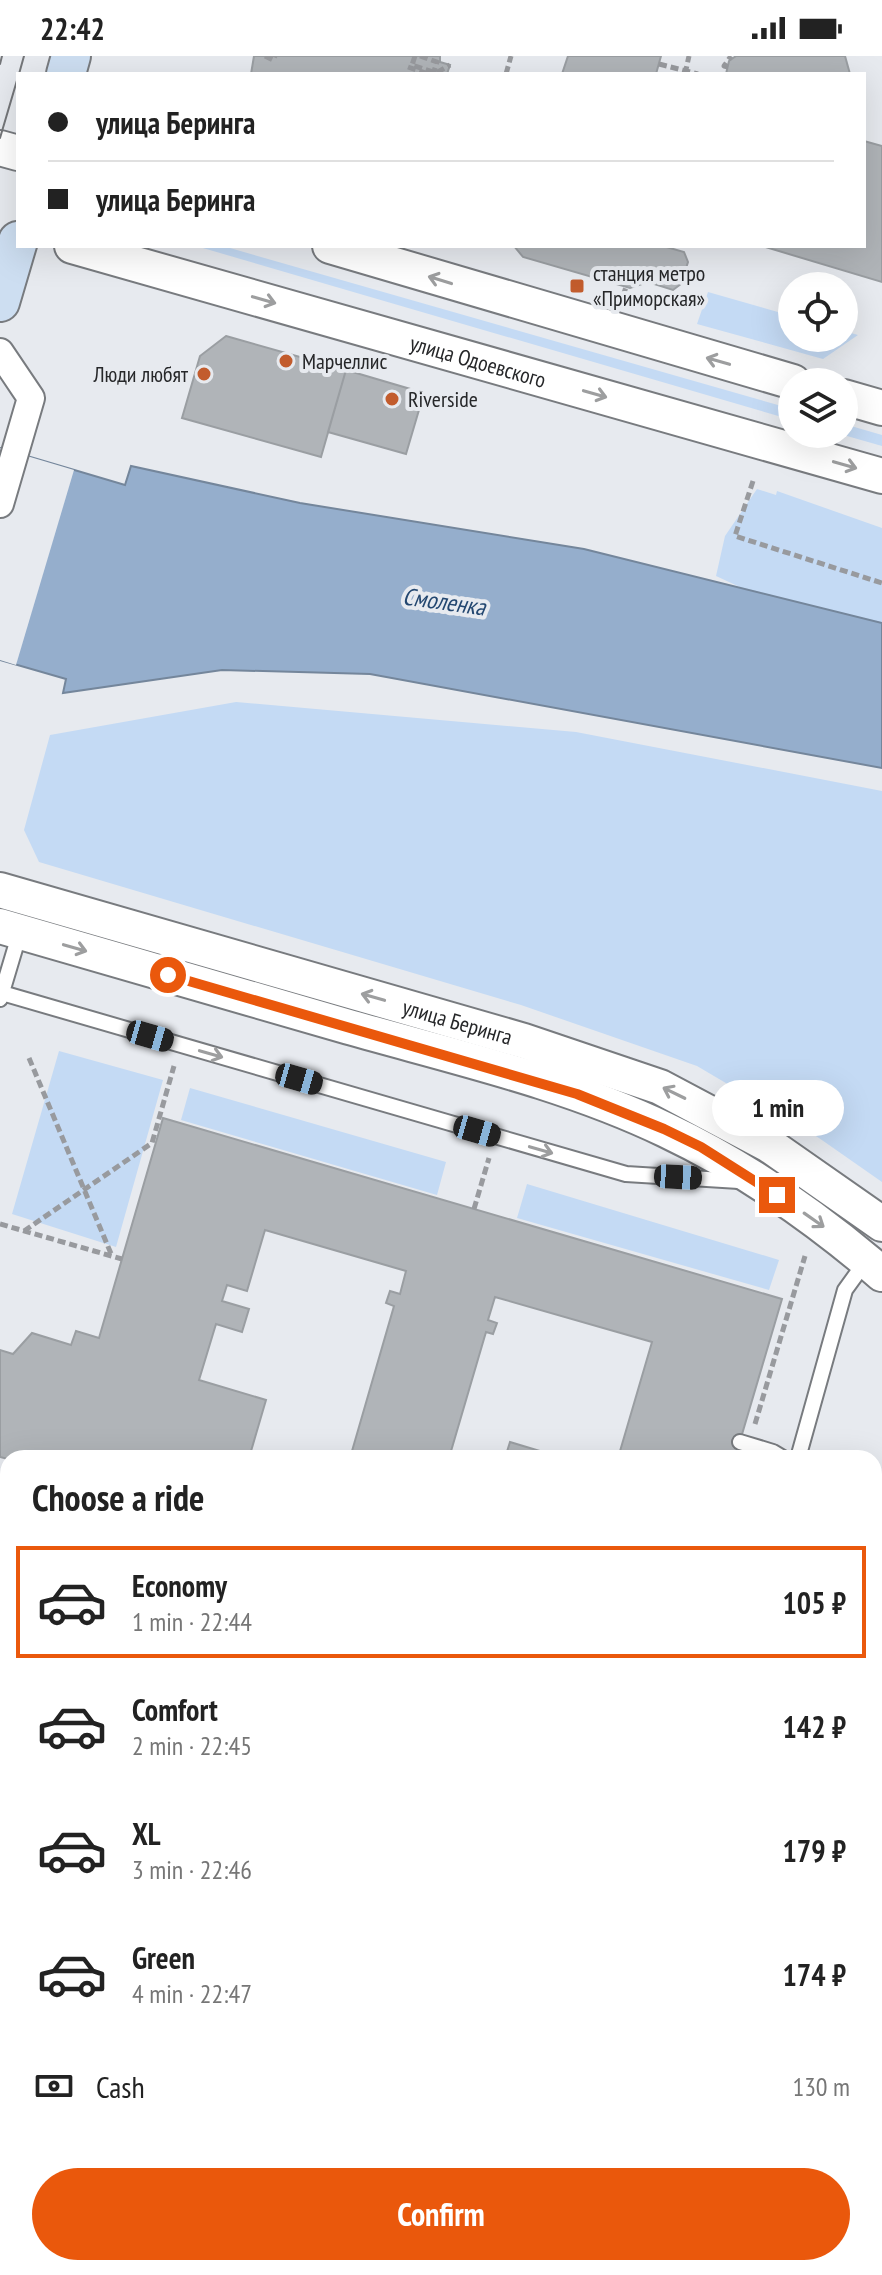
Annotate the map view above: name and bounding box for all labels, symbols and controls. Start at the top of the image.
text: 22:42 [40,9,105,48]
text: улица Беринга [96,103,255,142]
text: улица Беринга [96,180,255,219]
place label: станция метро «Приморская» [593,259,705,312]
one-way arrow [428,272,454,287]
map controls [778,272,858,448]
button: locate [778,272,858,352]
marker: станция метро «Приморская» [568,277,586,295]
one-way arrow [250,293,276,308]
street label: улица Одоевского [407,329,549,394]
place label: Марчеллис [302,347,387,375]
marker: Марчеллис [277,352,295,370]
one-way arrow [705,352,731,367]
place label: Люди любят [92,360,189,388]
marker: Люди любят [195,365,213,383]
button: layers [778,368,858,448]
place label: Riverside [408,385,478,413]
one-way arrow [581,387,607,402]
marker: Riverside [383,390,401,408]
one-way arrow [831,459,857,474]
water label: Смоленка [401,580,489,623]
one-way arrow [62,942,87,956]
route start [150,957,186,993]
one-way arrow [361,989,387,1004]
street label: улица Беринга [399,993,516,1051]
car [124,1018,176,1054]
one-way arrow [198,1047,224,1062]
car [273,1061,325,1097]
callout: 1 min [711,1079,843,1135]
one-way arrow [662,1085,686,1101]
text: 1 min [752,1091,804,1124]
car [451,1113,503,1149]
one-way arrow [528,1143,554,1158]
car [653,1164,703,1190]
route end [759,1177,795,1213]
one-way arrow [802,1211,824,1228]
text: Choose a ride [32,1474,204,1521]
icon: car [36,1566,108,1638]
text: Economy [132,1566,227,1605]
text: 105 ₽ [782,1583,846,1622]
text: 1 min · 22:44 [132,1605,252,1638]
icon: car [36,1690,108,1762]
text: Comfort [132,1690,218,1729]
text: 142 ₽ [782,1707,846,1746]
text: 2 min · 22:45 [132,1729,252,1762]
icon: car [36,1814,108,1886]
text: XL [132,1814,161,1853]
text: 179 ₽ [782,1831,846,1870]
text: 3 min · 22:46 [132,1853,252,1886]
icon: car [36,1938,108,2010]
text: Green [132,1938,195,1977]
text: 174 ₽ [782,1955,846,1994]
text: 4 min · 22:47 [132,1977,252,2010]
icon: cash [32,2064,76,2108]
text: Cash [96,2067,145,2106]
text: 130 m [792,2070,850,2103]
button: Confirm [32,2168,850,2260]

